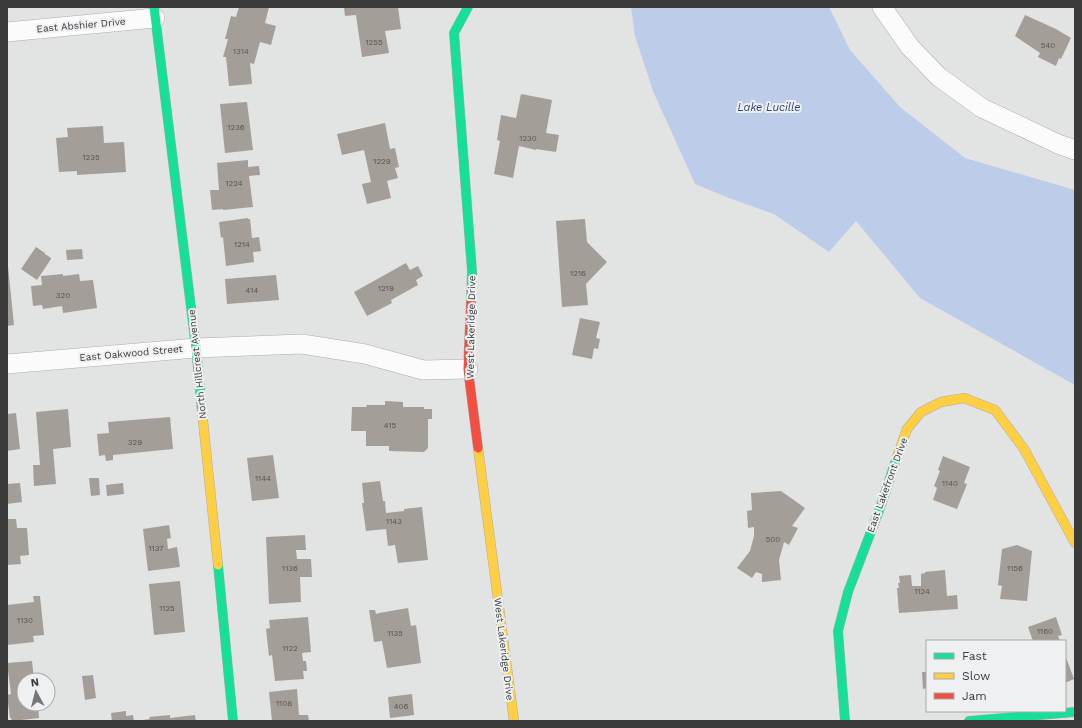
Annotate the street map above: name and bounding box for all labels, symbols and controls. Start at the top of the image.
street label: East Abshier Drive [36,16,126,34]
house number: 1255 [365,38,383,47]
house number: 540 [1041,41,1055,50]
house number: 1314 [233,47,249,56]
water label: Lake Lucille [737,101,801,114]
house number: 1236 [227,123,245,132]
house number: 1230 [519,134,537,143]
house number: 1235 [82,153,100,162]
house number: 1229 [373,157,391,166]
house number: 1224 [225,179,243,188]
house number: 1214 [234,240,250,249]
house number: 1216 [570,269,586,278]
street label: West Lakeridge Drive [465,275,477,379]
house number: 1219 [378,284,394,293]
house number: 414 [246,286,258,295]
house number: 320 [56,291,70,300]
street label: North Hillcrest Avenue [186,308,208,419]
street label: East Oakwood Street [79,343,184,363]
house number: 415 [384,421,397,430]
street label: East Lakefront Drive [865,436,909,534]
house number: 329 [128,438,142,447]
house number: 1144 [255,474,271,483]
house number: 1140 [942,479,958,488]
house number: 1143 [386,517,402,526]
house number: 500 [766,535,780,544]
house number: 1137 [148,544,164,553]
house number: 1136 [282,564,298,573]
house number: 1156 [1007,564,1023,573]
house number: 1124 [914,587,930,596]
street label: West Lakeridge Drive [492,597,516,701]
house number: 1125 [159,604,175,613]
house number: 1130 [17,616,33,625]
house number: 1160 [1037,627,1053,636]
house number: 1135 [387,629,403,638]
legend [926,640,1066,712]
house number: 1122 [282,644,298,653]
text: Fast [962,649,987,663]
text: Slow [962,669,990,683]
north arrow [16,672,56,712]
text: N [30,676,40,690]
text: Jam [962,689,987,703]
house number: 1108 [276,699,292,708]
house number: 406 [394,702,408,711]

